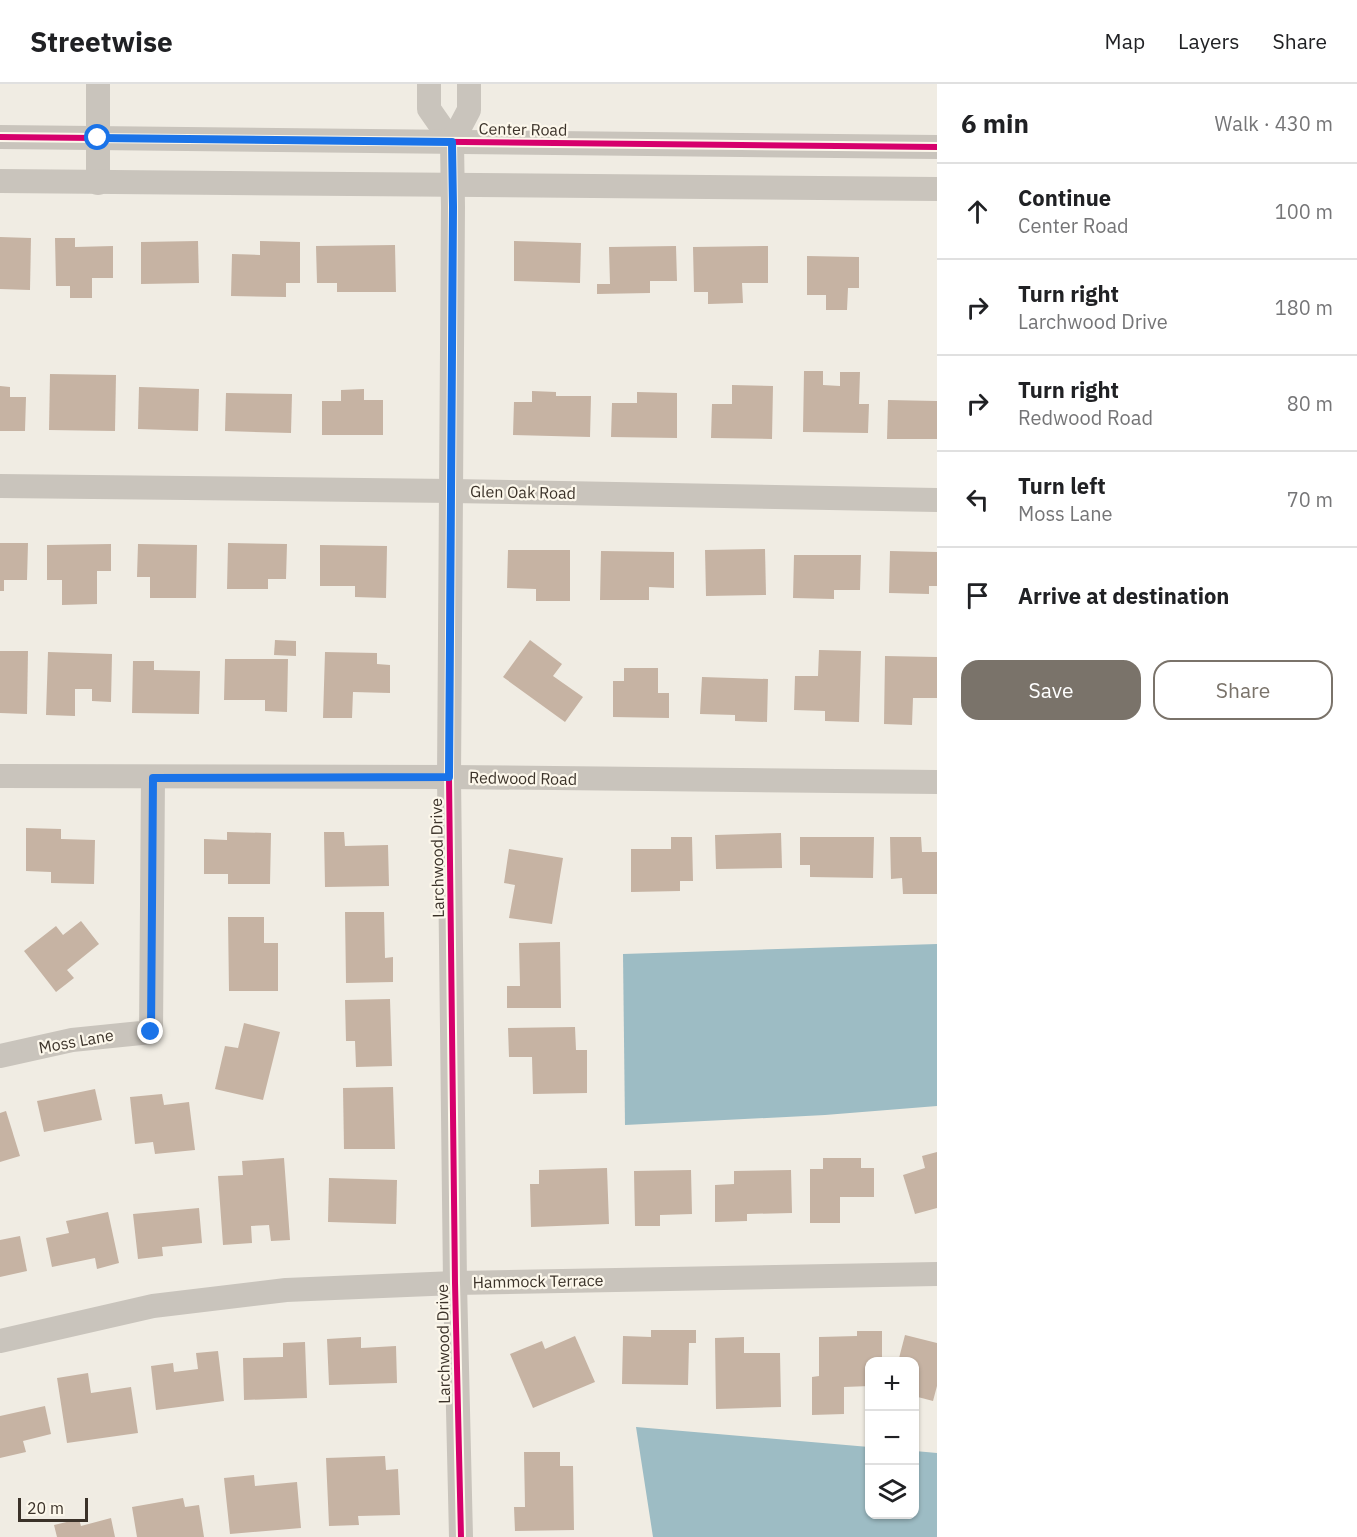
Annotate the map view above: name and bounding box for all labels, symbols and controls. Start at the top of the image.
text: Streetwise [30,23,173,60]
text: Map [1105,27,1145,55]
text: Layers [1178,27,1240,55]
text: Share [1273,27,1327,55]
text: 6 min [961,106,1029,140]
text: Walk · 430 m [1215,110,1333,137]
street label: Center Road [479,118,567,140]
route start [84,124,110,150]
text: Continue [1018,183,1111,212]
icon: ahead [961,195,994,228]
text: 100 m [1275,198,1333,225]
text: Center Road [1018,212,1129,239]
text: Turn right [1018,279,1119,308]
icon: right [961,291,994,324]
text: 180 m [1275,294,1333,321]
text: Larchwood Drive [1018,308,1168,335]
text: Turn right [1018,375,1119,404]
icon: right [961,387,994,420]
text: 80 m [1287,390,1333,417]
text: Redwood Road [1018,404,1153,431]
text: Turn left [1018,471,1106,500]
street label: Glen Oak Road [470,481,576,503]
icon: left [961,483,994,516]
text: 70 m [1287,486,1333,513]
text: Moss Lane [1018,500,1113,527]
icon: arrive [961,579,994,612]
text: Arrive at destination [1018,581,1229,610]
button: Save [961,660,1141,720]
button: Share [1153,660,1333,720]
street label: Redwood Road [469,767,577,789]
street label: Larchwood Drive [426,798,448,918]
route end [137,1018,163,1044]
street label: Moss Lane [37,1025,115,1057]
street label: Hammock Terrace [472,1270,604,1292]
street label: Larchwood Drive [432,1284,454,1404]
map controls [865,1357,919,1519]
button: + [865,1357,919,1411]
button: − [865,1411,919,1465]
button: layers [865,1465,919,1519]
scale bar [18,1495,88,1522]
text: 20 m [27,1498,64,1518]

